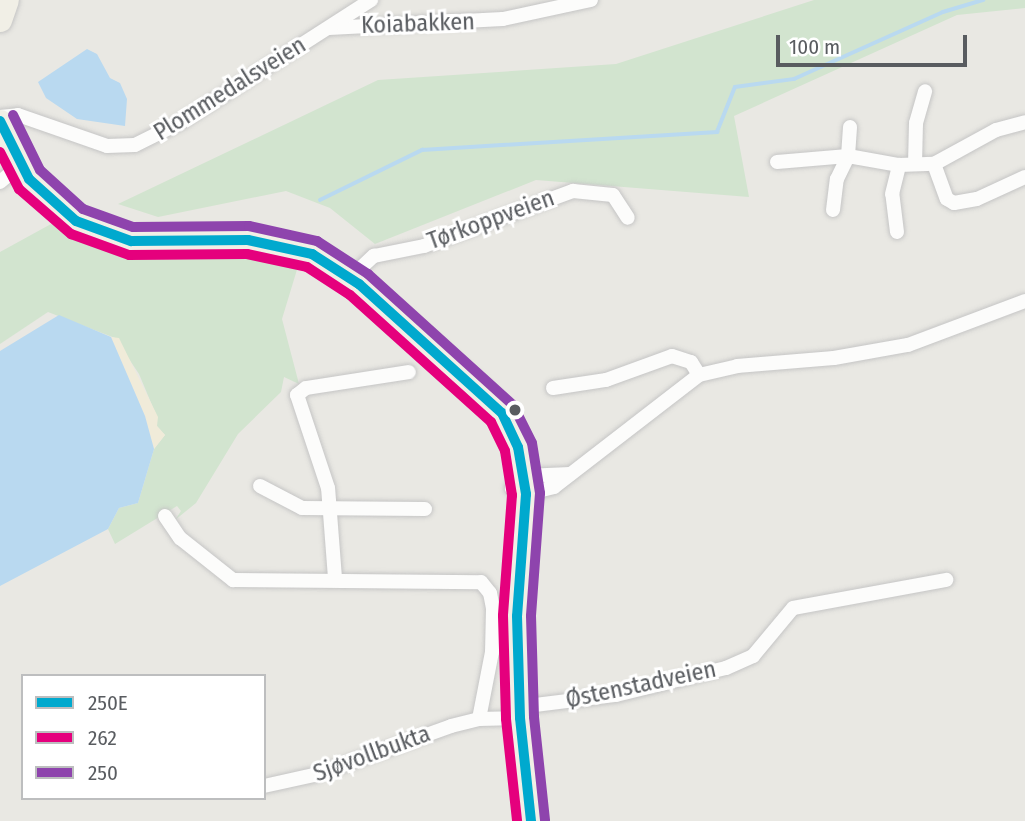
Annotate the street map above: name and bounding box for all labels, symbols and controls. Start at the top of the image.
street label: Koiabakken [361,8,475,40]
scale bar [780,21,971,65]
street label: Plommedalsveien [149,31,311,147]
text: 100 m [789,34,840,60]
street label: Tørkoppveien [424,184,558,256]
unlabelled marker [508,403,522,417]
street label: Østenstadveien [563,655,719,715]
legend [21,674,266,800]
text: 250E [88,690,128,716]
street label: Sjøvollbukta [310,720,434,788]
text: 262 [88,725,117,751]
text: 250 [88,760,118,786]

